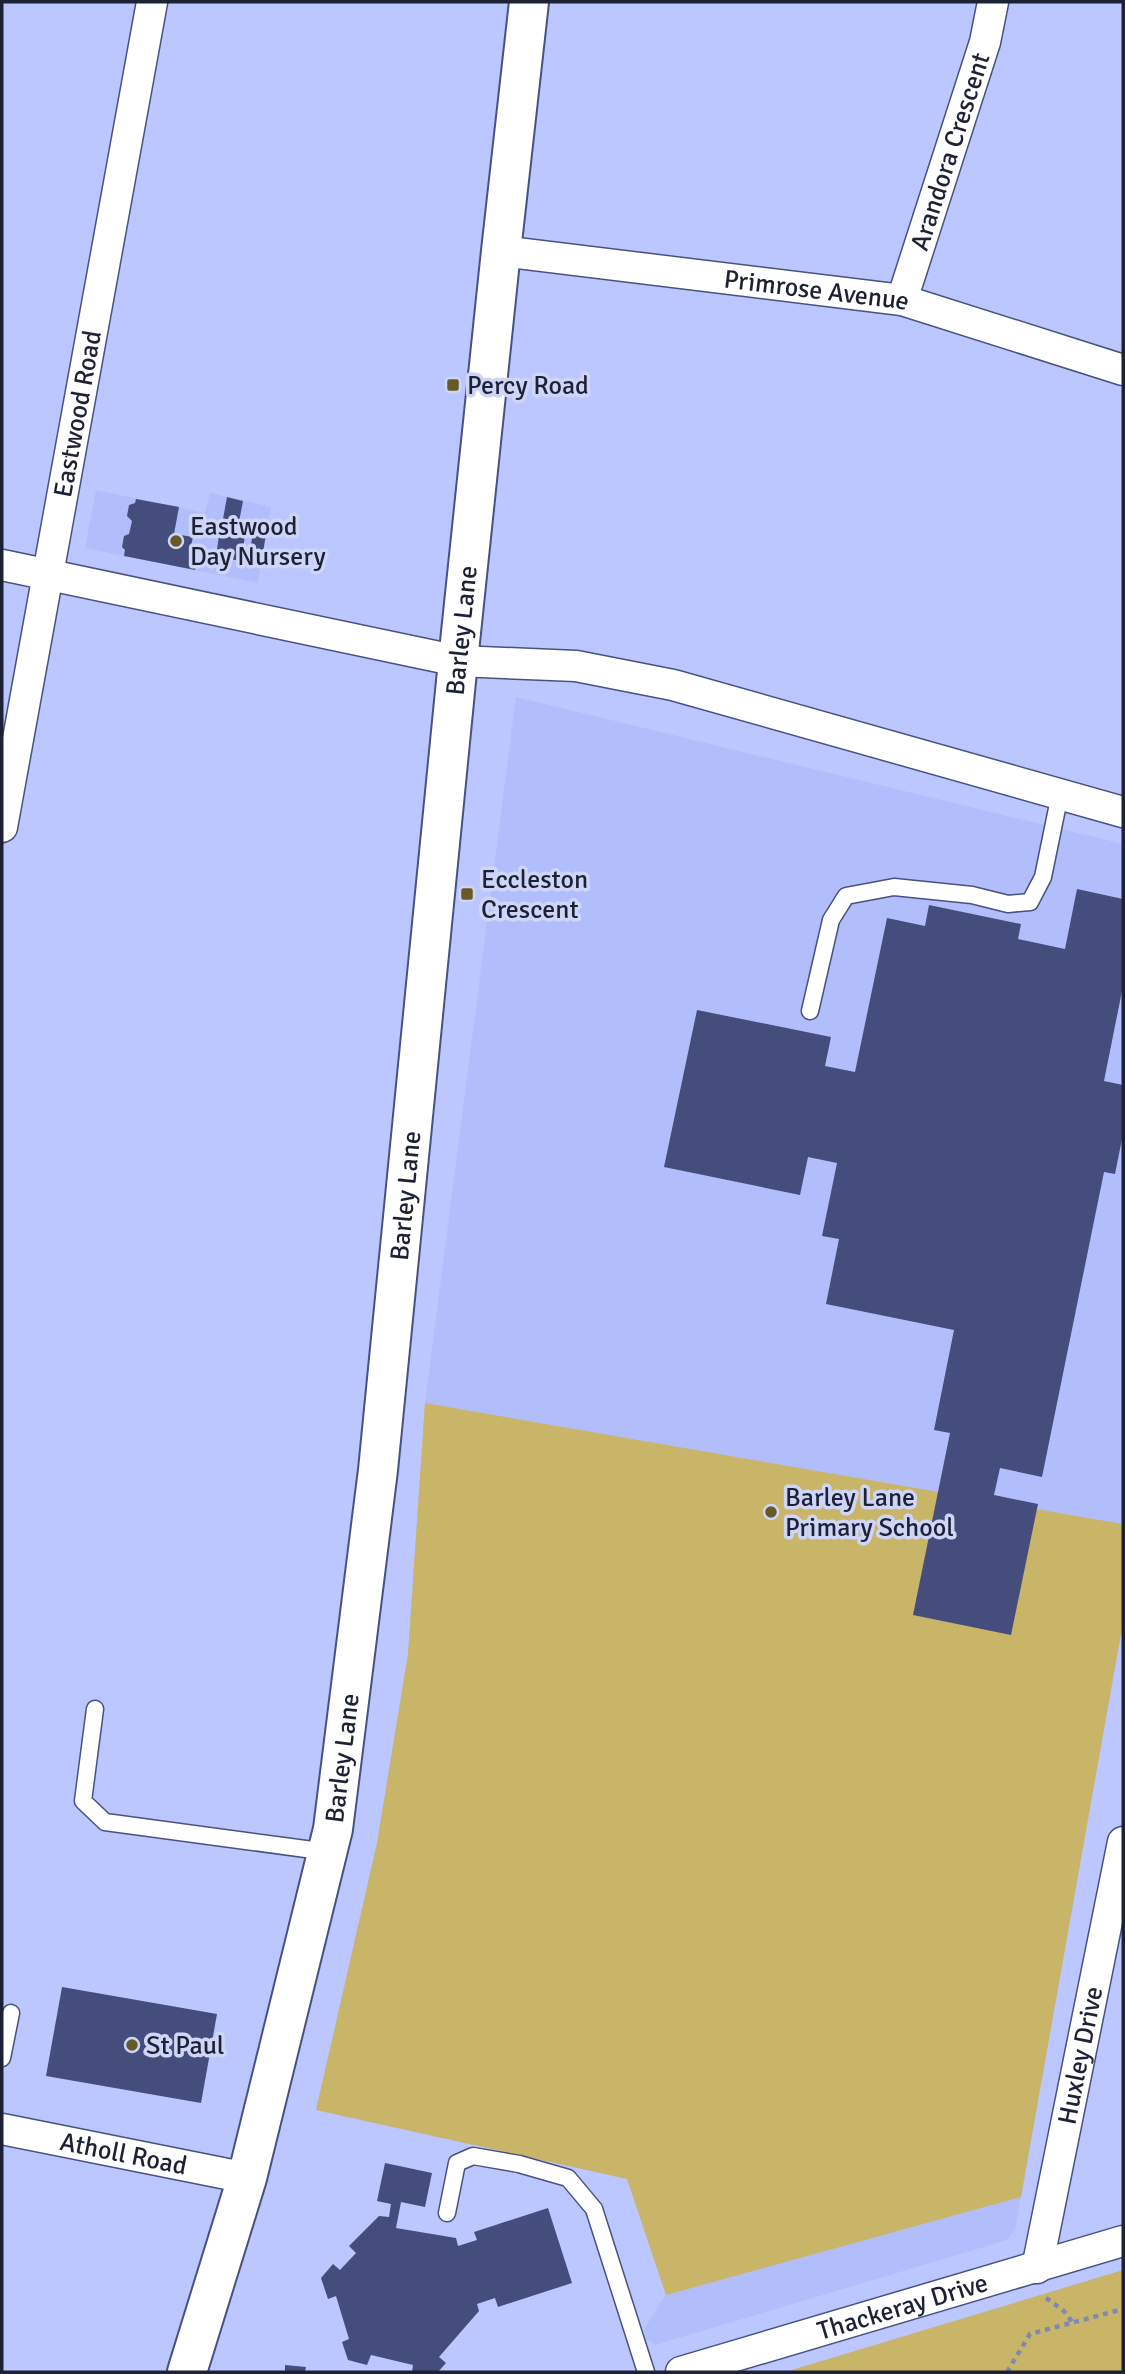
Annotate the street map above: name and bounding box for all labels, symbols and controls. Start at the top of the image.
street label: Arandora Crescent [904,49,997,255]
street label: Primrose Avenue [722,263,913,318]
street label: Eastwood Road [47,328,109,500]
place label: Percy Road [467,370,589,402]
marker: Percy Road [445,377,461,393]
place label: Eastwood Day Nursery [190,511,326,573]
marker: Eastwood Day Nursery [168,533,184,549]
street label: Barley Lane [440,564,485,697]
place label: Eccleston Crescent [481,864,588,926]
marker: Eccleston Crescent [459,886,475,902]
street label: Barley Lane [384,1129,428,1262]
place label: Barley Lane Primary School [785,1482,954,1544]
marker: Barley Lane Primary School [763,1504,779,1520]
street label: Barley Lane [319,1692,367,1825]
street label: Huxley Drive [1051,1984,1110,2127]
place label: St Paul [146,2030,224,2062]
marker: St Paul [124,2037,140,2053]
street label: Atholl Road [57,2126,190,2183]
street label: Thackeray Drive [814,2267,992,2348]

